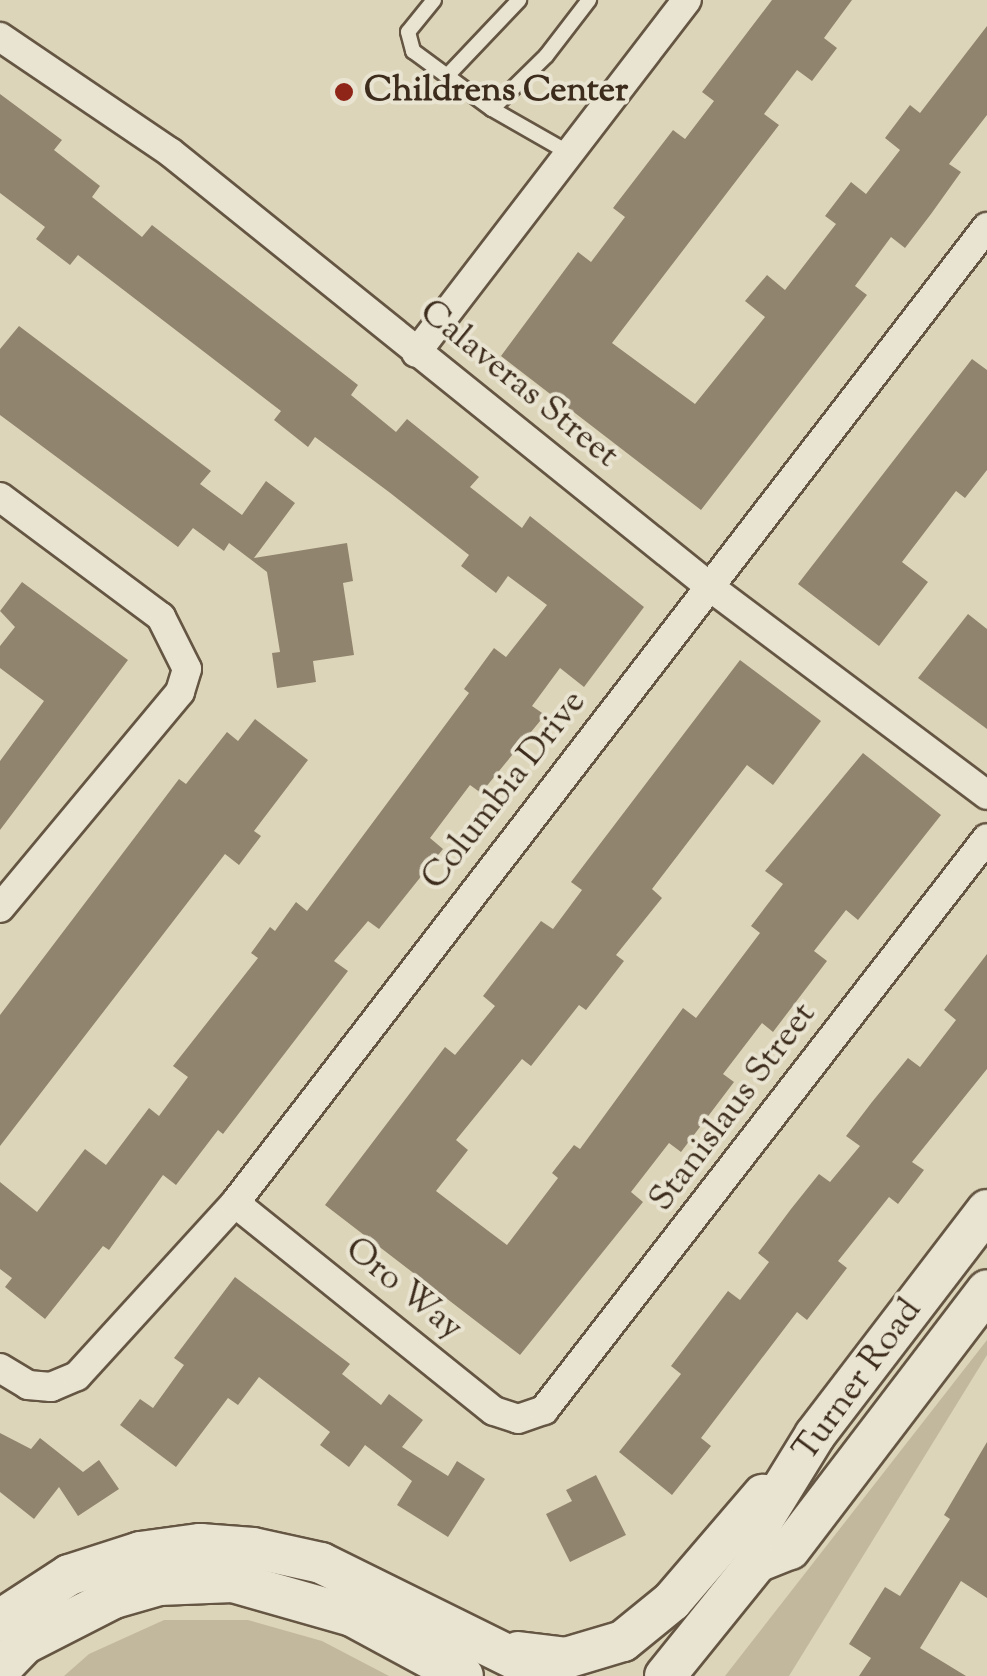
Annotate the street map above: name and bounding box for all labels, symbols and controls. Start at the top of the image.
place label: Childrens Center [364,71,628,113]
marker: Childrens Center [333,81,355,103]
street label: Calaveras Street [410,292,626,478]
street label: Columbia Drive [414,683,596,899]
street label: Stanislaus Street [642,995,826,1221]
street label: Oro Way [336,1230,470,1350]
street label: Turner Road [786,1292,932,1470]

